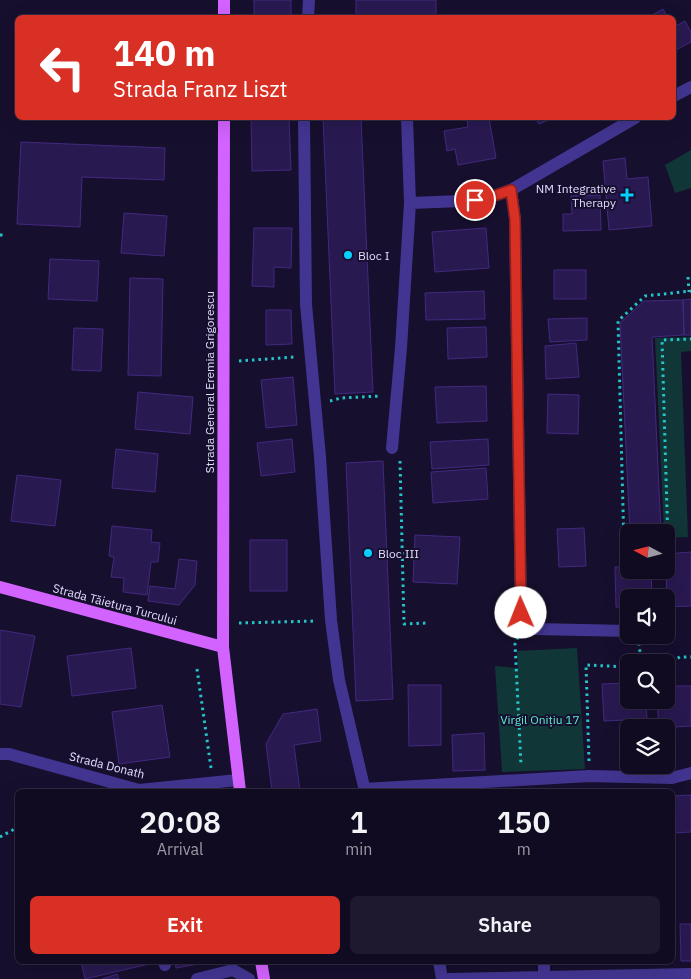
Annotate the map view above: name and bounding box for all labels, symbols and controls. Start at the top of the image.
text: 140 m [113,30,216,76]
icon: left [30,35,95,100]
text: Strada Franz Liszt [113,74,287,103]
pin [454,179,496,221]
place label: NM Integrative Therapy [536,181,616,210]
icon: arrive [461,186,489,214]
marker: NM Integrative Therapy [620,188,634,202]
place label: Bloc I [358,248,390,263]
marker: Bloc I [342,249,354,261]
street label: Strada General Eremia Grigorescu [202,291,217,473]
north arrow [620,524,675,579]
map controls [620,524,675,774]
place label: Bloc III [378,546,419,561]
marker: Bloc III [362,547,374,559]
street label: Strada Tăietura Turcului [51,580,179,628]
position arrow [494,586,546,638]
button: sound [620,589,675,644]
button: search [620,654,675,709]
park label: Virgil Onițiu 17 [500,712,580,727]
button: layers [620,719,675,774]
street label: Strada Donath [68,748,146,782]
text: 20:08 [139,802,221,841]
text: 1 [350,802,368,841]
text: 150 [497,802,551,841]
text: Arrival [157,839,203,859]
text: min [345,839,372,859]
text: m [517,839,531,859]
button: Exit [30,896,340,954]
button: Share [350,896,660,954]

